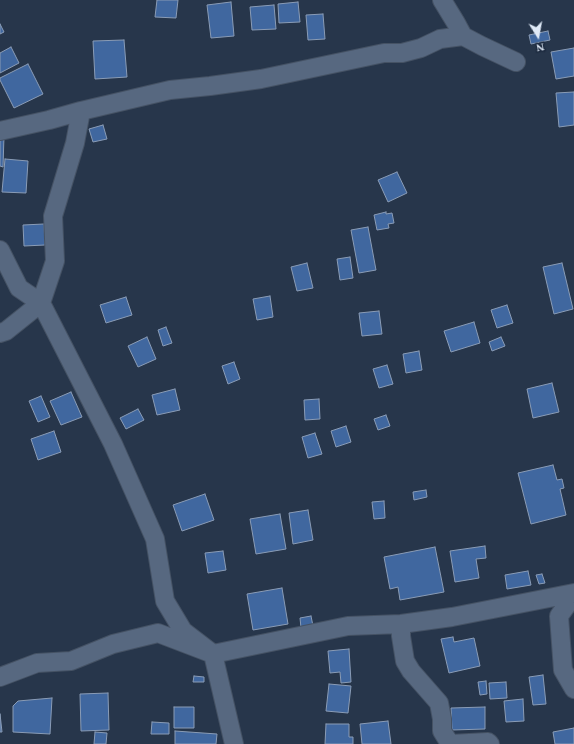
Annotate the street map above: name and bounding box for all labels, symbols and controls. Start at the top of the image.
north arrow [518,16,558,56]
text: N [535,41,545,54]

